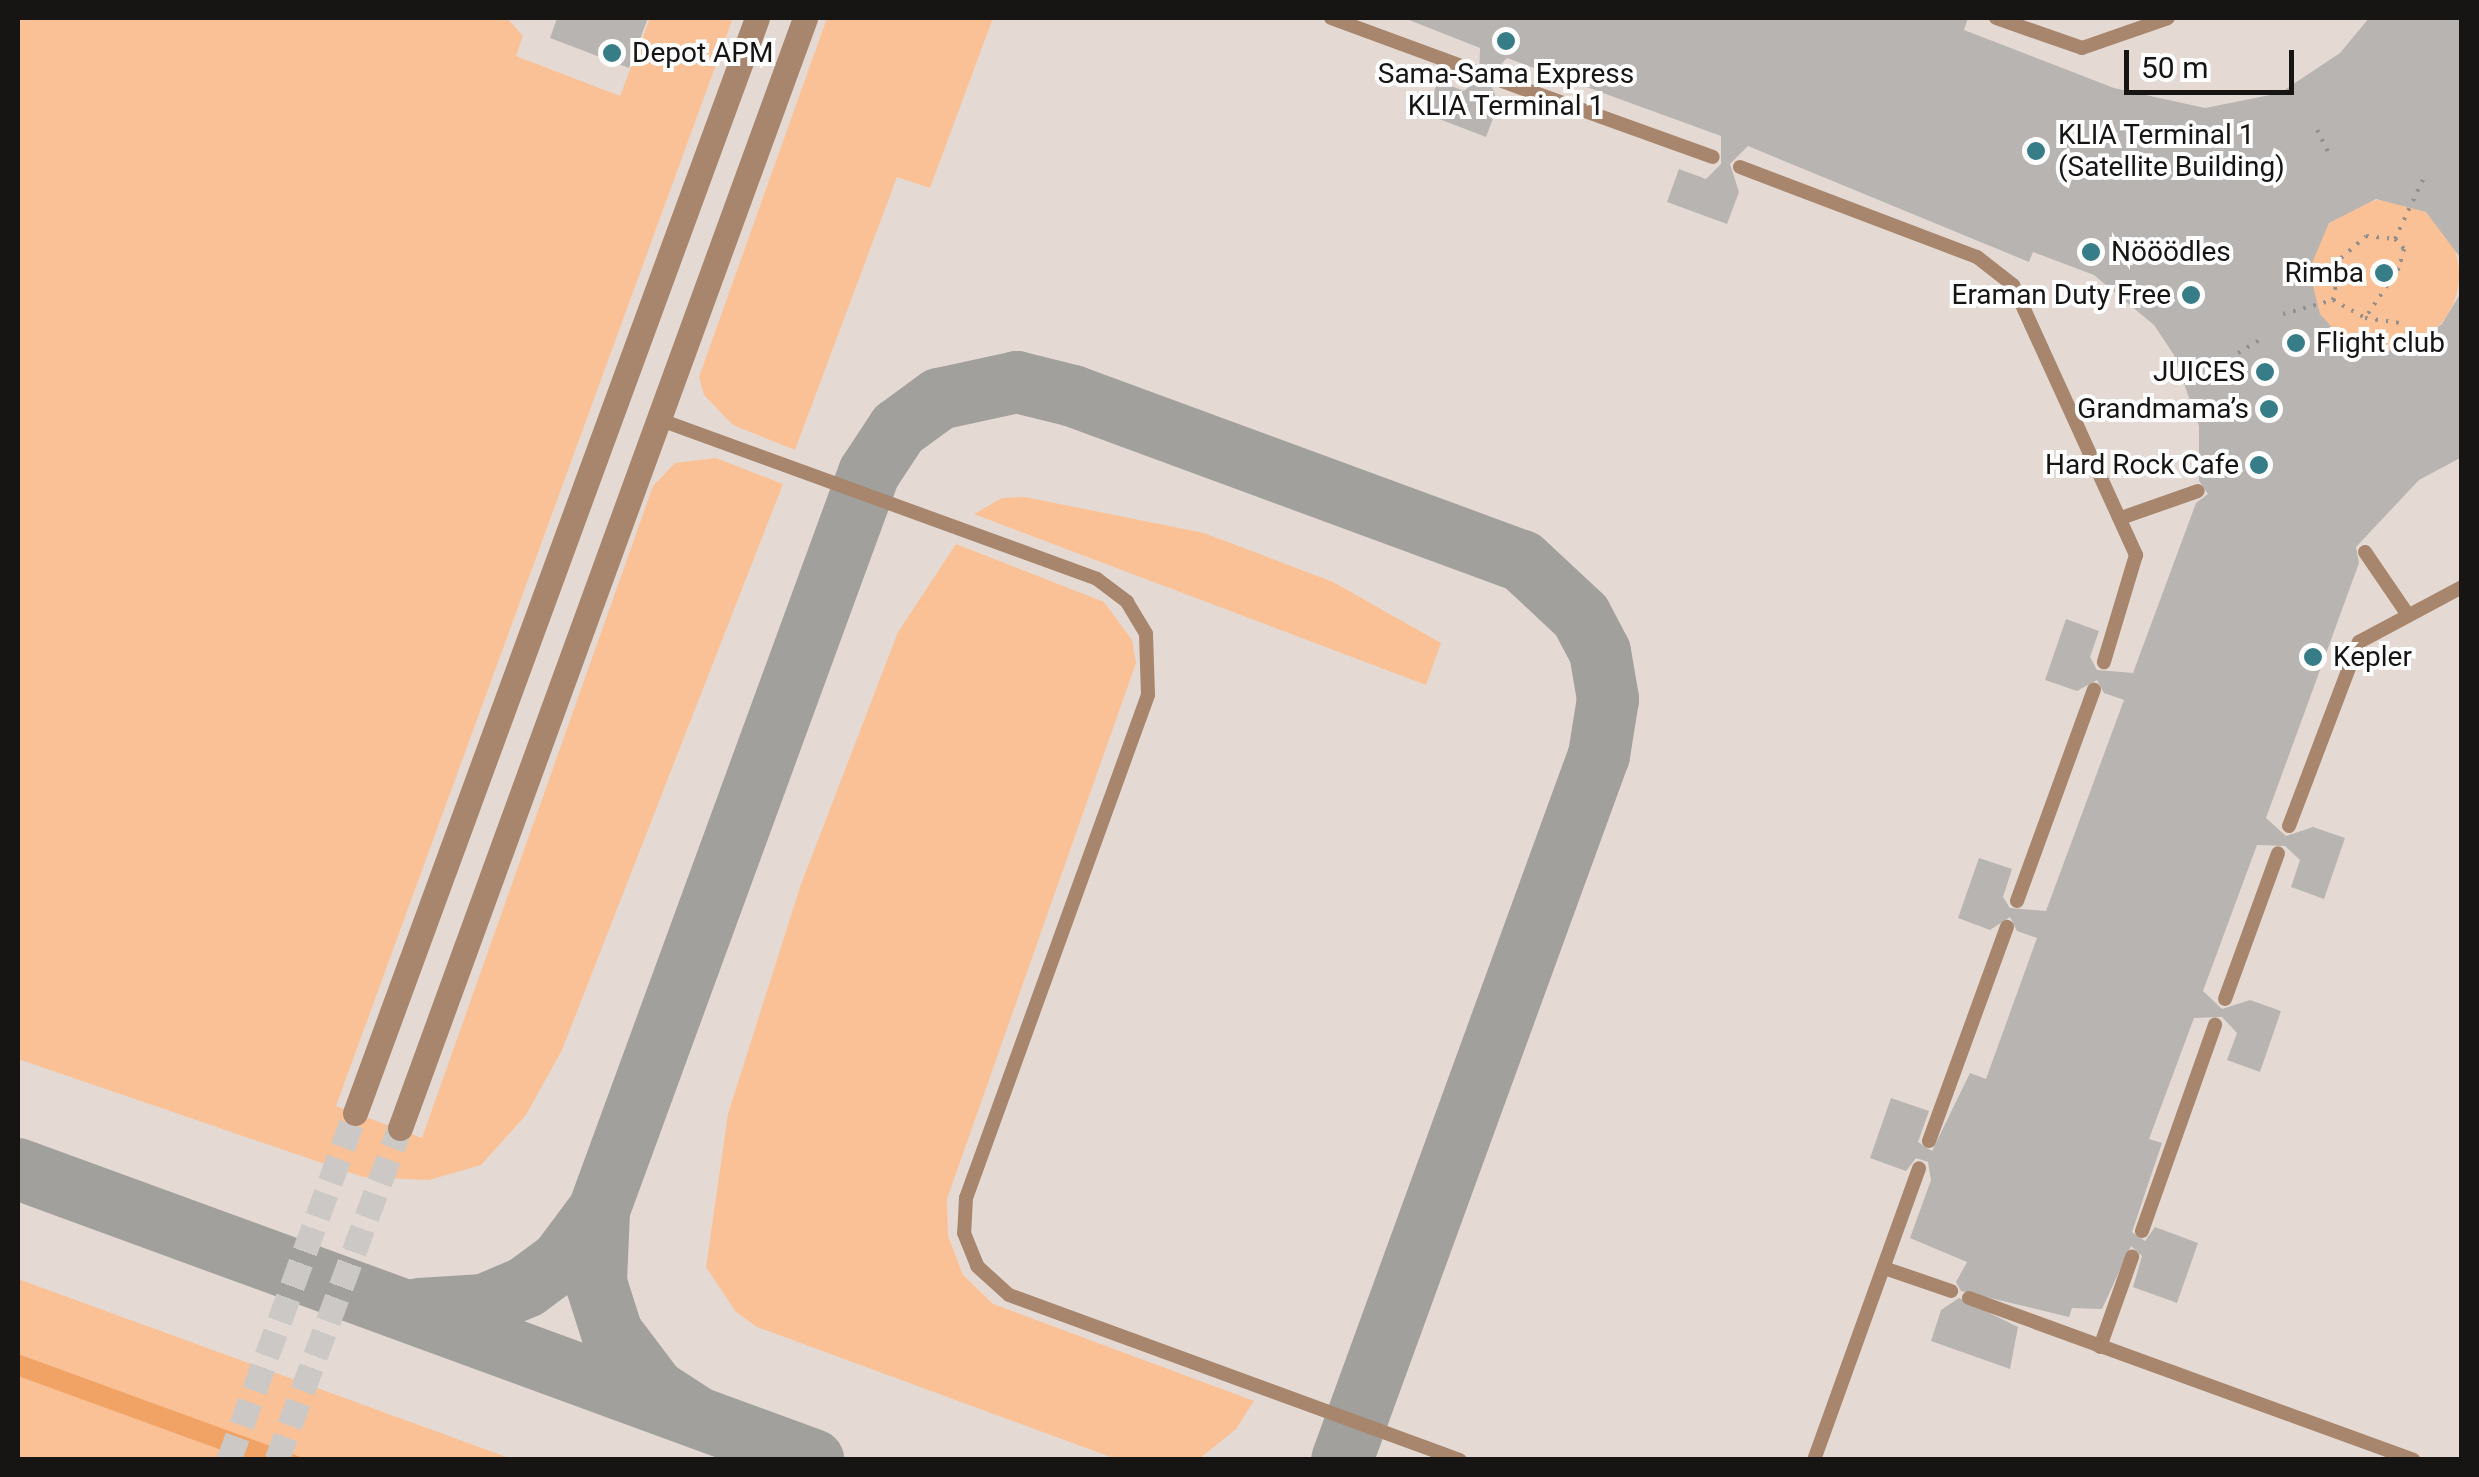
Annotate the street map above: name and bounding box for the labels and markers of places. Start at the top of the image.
marker: Sama-Sama Express KLIA Terminal 1 [1495,30,1517,52]
place label: Depot APM [632,36,773,70]
marker: Depot APM [601,42,623,64]
place label: Sama-Sama Express KLIA Terminal 1 [1378,57,1634,123]
place label: KLIA Terminal 1 (Satellite Building) [2058,118,2285,184]
marker: KLIA Terminal 1 (Satellite Building) [2023,138,2049,164]
place label: Nööödles [2111,235,2231,269]
marker: Nööödles [2080,241,2102,263]
place label: Rimba [2284,256,2364,290]
marker: Rimba [2373,262,2395,284]
place label: Eraman Duty Free [1952,278,2171,312]
marker: Eraman Duty Free [2180,284,2202,306]
place label: Flight club [2316,326,2445,360]
marker: Flight club [2285,332,2307,354]
place label: JUICES [2153,355,2245,389]
marker: JUICES [2254,361,2276,383]
place label: Grandmama’s [2077,392,2249,426]
marker: Grandmama’s [2258,398,2280,420]
place label: Hard Rock Cafe [2045,448,2239,482]
marker: Hard Rock Cafe [2248,454,2270,476]
place label: Kepler [2333,640,2412,674]
marker: Kepler [2302,646,2324,668]

